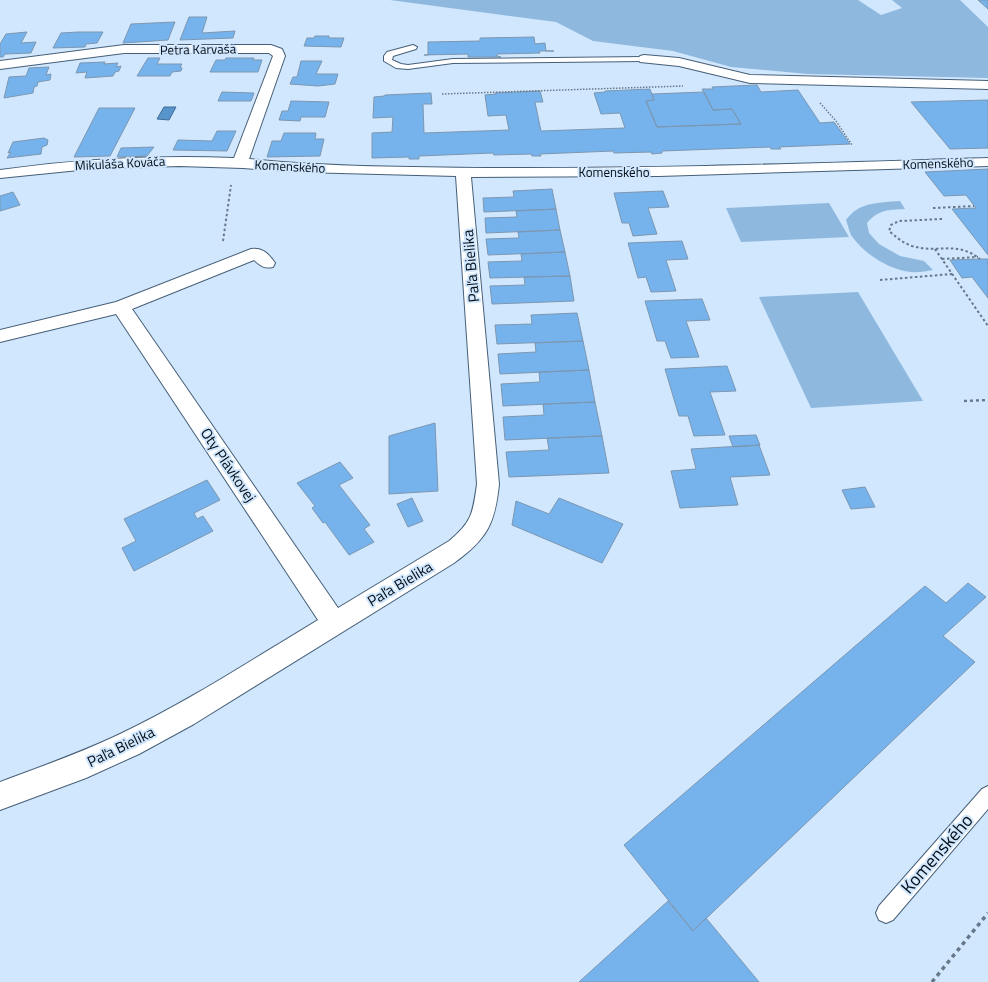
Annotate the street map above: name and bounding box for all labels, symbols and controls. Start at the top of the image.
street label: Petra Karvaša [160,38,237,60]
street label: Mikuláša Kováča [74,151,166,175]
street label: Komenského [902,152,974,174]
street label: Komenského [254,154,326,178]
street label: Komenského [579,162,650,182]
street label: Paľa Bielika [456,228,485,303]
street label: Oty Plávkovej [195,423,262,507]
street label: Paľa Bielika [363,555,437,612]
street label: Paľa Bielika [83,720,159,773]
street label: Komenského [894,808,979,900]

